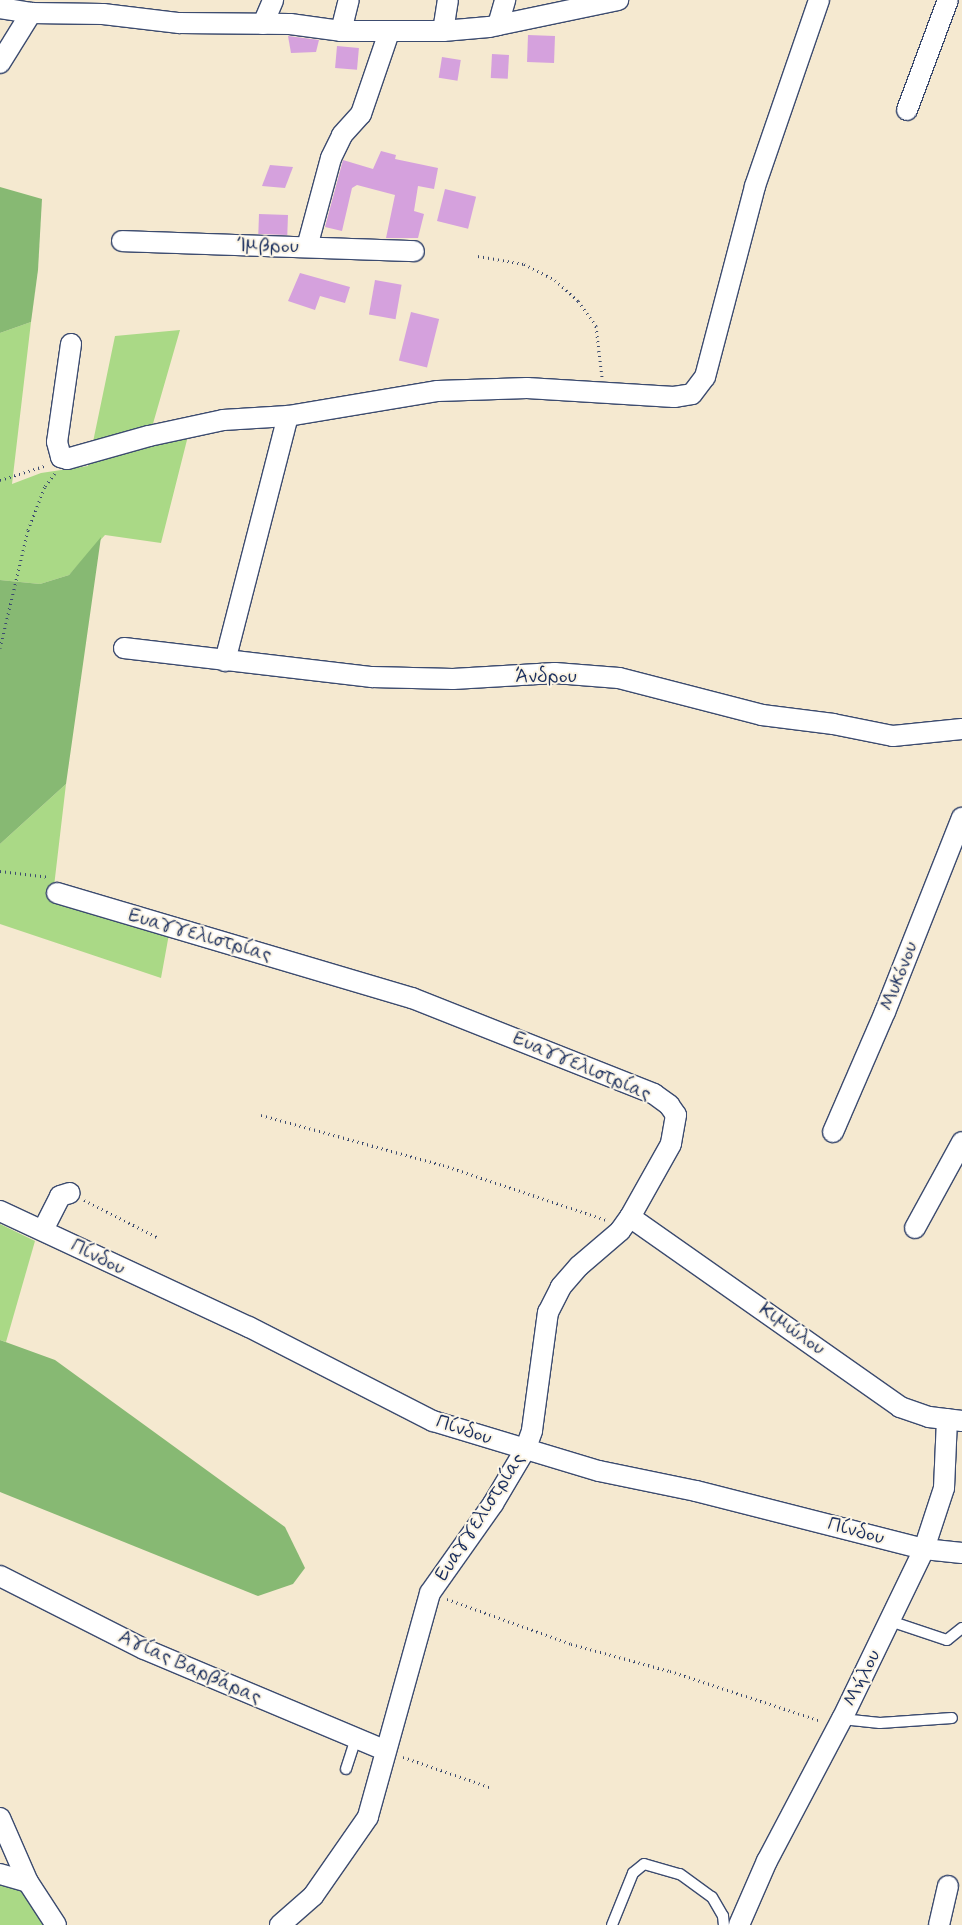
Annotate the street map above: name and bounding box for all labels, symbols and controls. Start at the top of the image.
street label: Ίμβρου [237,233,299,259]
street label: Άνδρου [515,664,577,688]
street label: Ευαγγελιστρίας [126,903,274,967]
street label: Μυκόνου [875,938,923,1014]
street label: Ευαγγελιστρίας [509,1026,655,1106]
street label: Πίνδου [67,1234,129,1280]
street label: Κιμώλου [754,1298,830,1360]
street label: Πίνδου [433,1410,495,1450]
street label: Ευαγγελιστρίας [430,1448,530,1586]
street label: Πίνδου [825,1512,887,1550]
street label: Αγίας Βαρβάρας [115,1625,265,1709]
street label: Μήλου [838,1646,886,1710]

